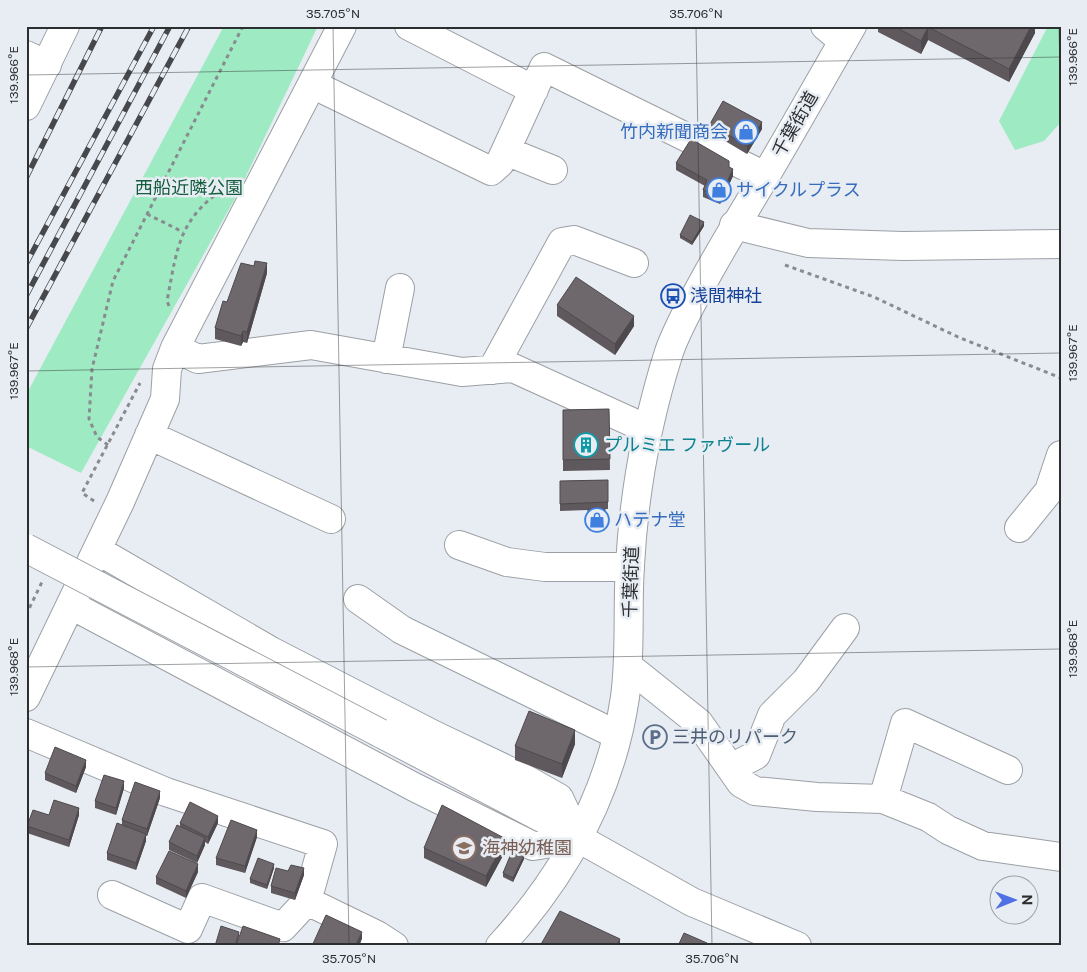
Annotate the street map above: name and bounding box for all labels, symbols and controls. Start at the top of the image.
text: 35.705°N [306,7,360,21]
text: 35.706°N [669,7,723,21]
text: 139.966°E [1066,28,1080,86]
text: 139.966°E [7,46,21,104]
street label: 千葉街道 [767,87,822,160]
shop icon: 竹内新聞商会 [733,119,759,145]
place label: 竹内新聞商会 [620,121,728,142]
park label: 西船近隣公園 [135,177,243,198]
shop icon: サイクルプラス [706,177,732,203]
place label: サイクルプラス [736,179,861,200]
bus stop icon: 浅間神社 [660,283,686,309]
place label: 浅間神社 [690,285,762,306]
text: 139.967°E [1066,324,1080,382]
text: 139.967°E [7,342,21,400]
building icon: プルミエ ファヴール [573,432,599,458]
place label: プルミエ ファヴール [604,434,770,455]
shop icon: ハテナ堂 [584,507,610,533]
place label: ハテナ堂 [614,509,686,530]
street label: 千葉街道 [619,546,642,618]
text: 139.968°E [1066,620,1080,678]
text: 139.968°E [7,638,21,696]
parking icon: 三井のリパーク [642,724,668,750]
place label: 三井のリパーク [672,726,798,747]
school or university icon: 海神幼稚園 [451,835,477,861]
place label: 海神幼稚園 [482,837,572,858]
north arrow [990,874,1040,924]
text: N [1019,894,1035,905]
text: 35.705°N [322,952,376,966]
text: 35.706°N [685,952,739,966]

